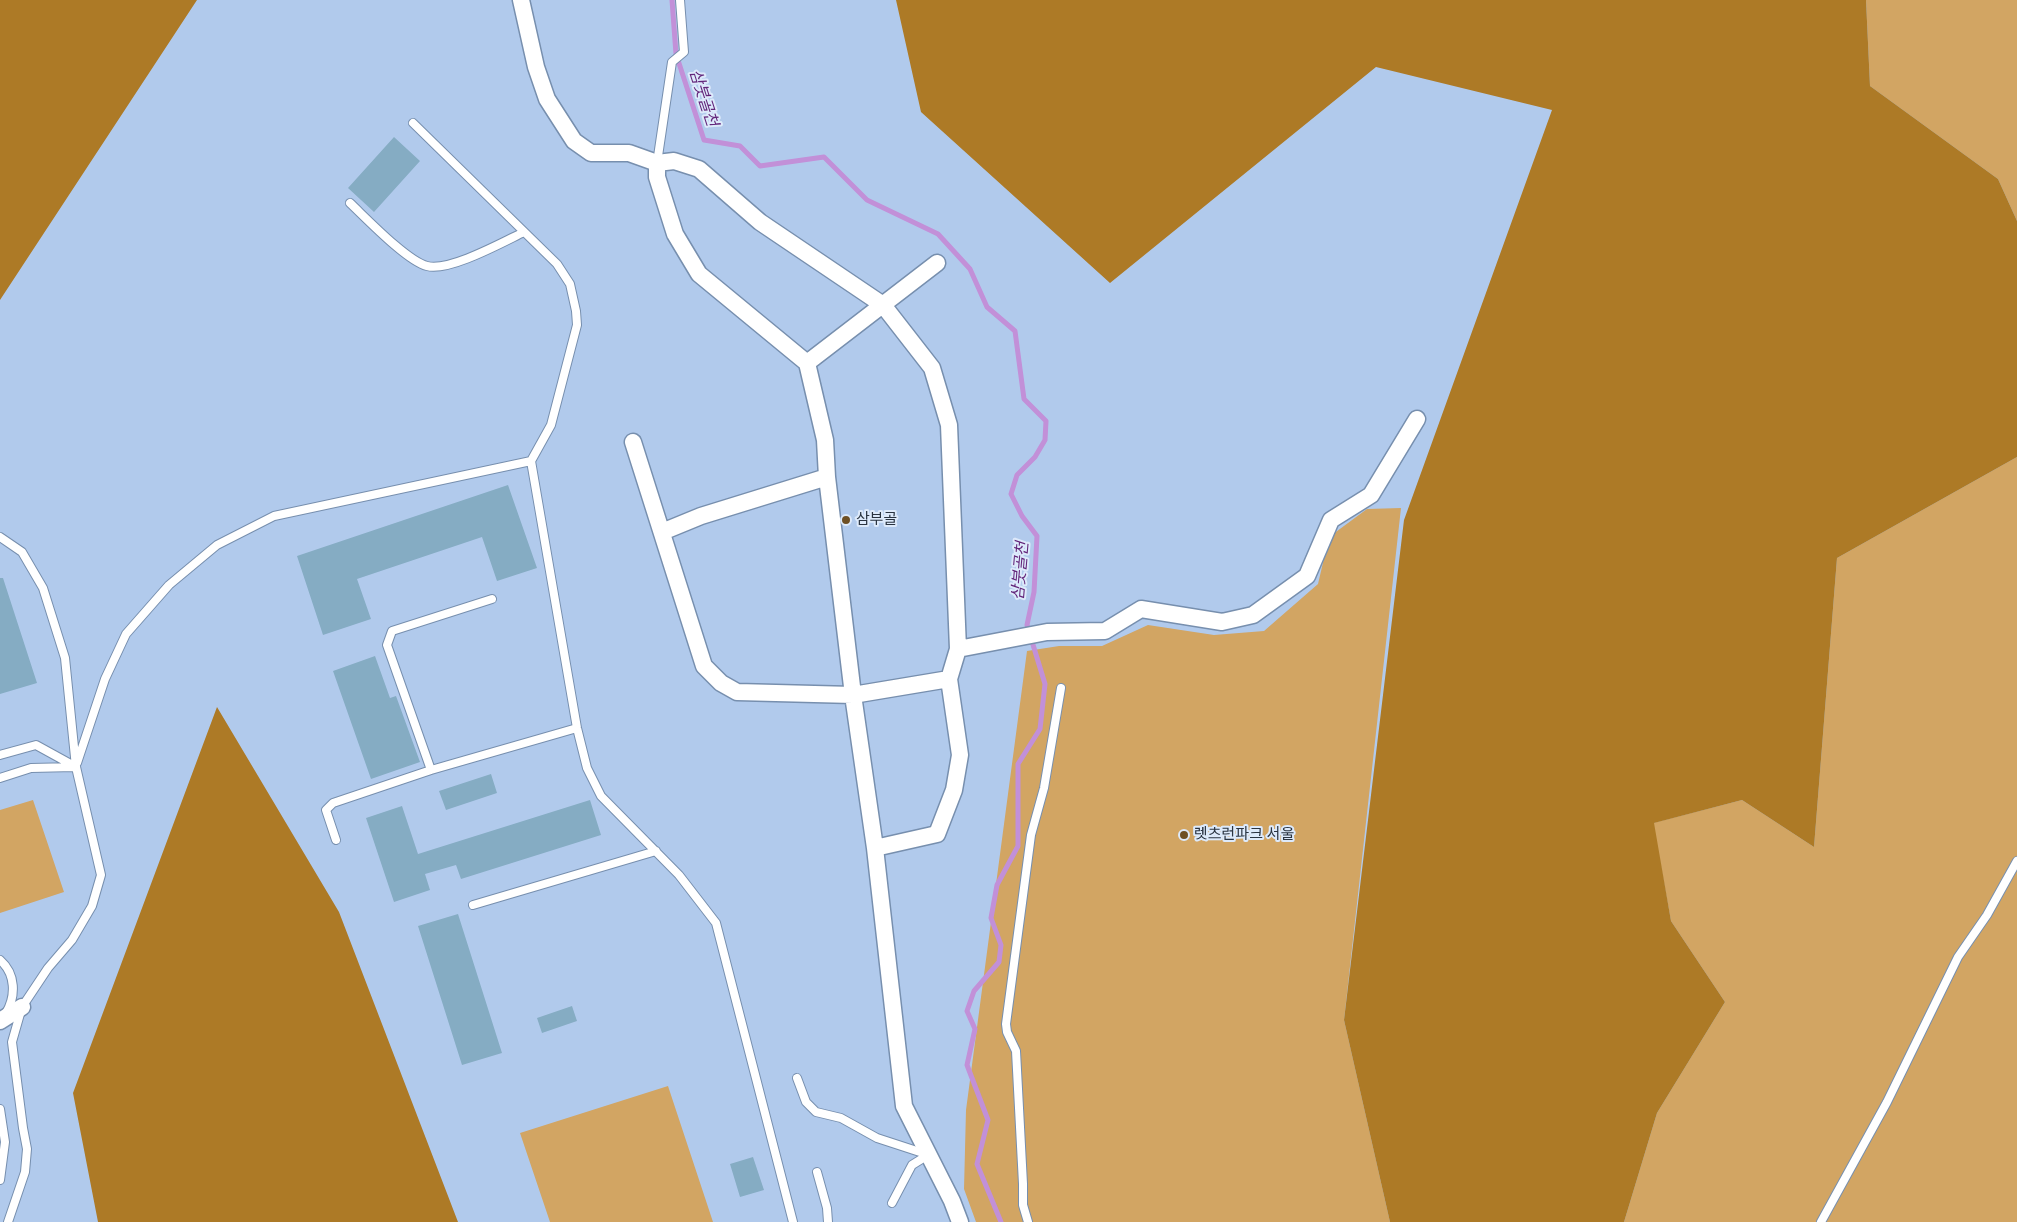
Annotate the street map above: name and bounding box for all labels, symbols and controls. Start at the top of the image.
water label: 삼붓골천 [685,67,721,129]
place label: 삼부골 [856,511,897,529]
marker: 삼부골 [840,514,852,526]
water label: 삼붓골천 [1009,541,1033,601]
place label: 렛츠런파크 서울 [1194,826,1294,844]
marker: 렛츠런파크 서울 [1178,829,1190,841]

